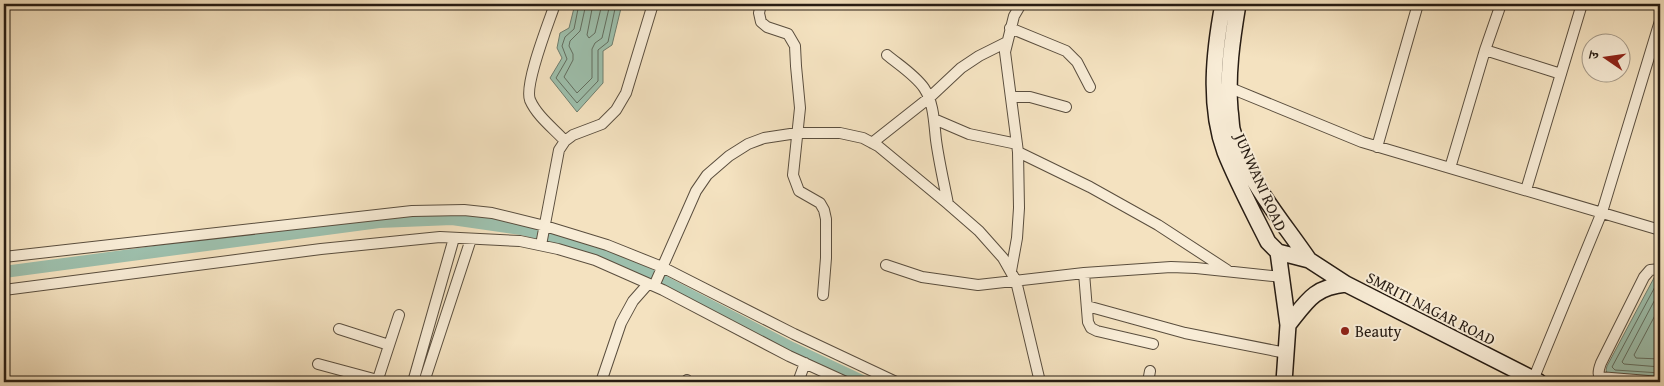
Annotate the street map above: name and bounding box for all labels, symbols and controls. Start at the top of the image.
north arrow [1582,32,1632,82]
text: उ [1583,49,1604,62]
street label: JUNWANI ROAD [1228,127,1293,235]
street label: SMRITI NAGAR ROAD [1362,265,1500,351]
place label: Beauty [1355,319,1401,343]
marker: Beauty [1339,325,1351,337]

